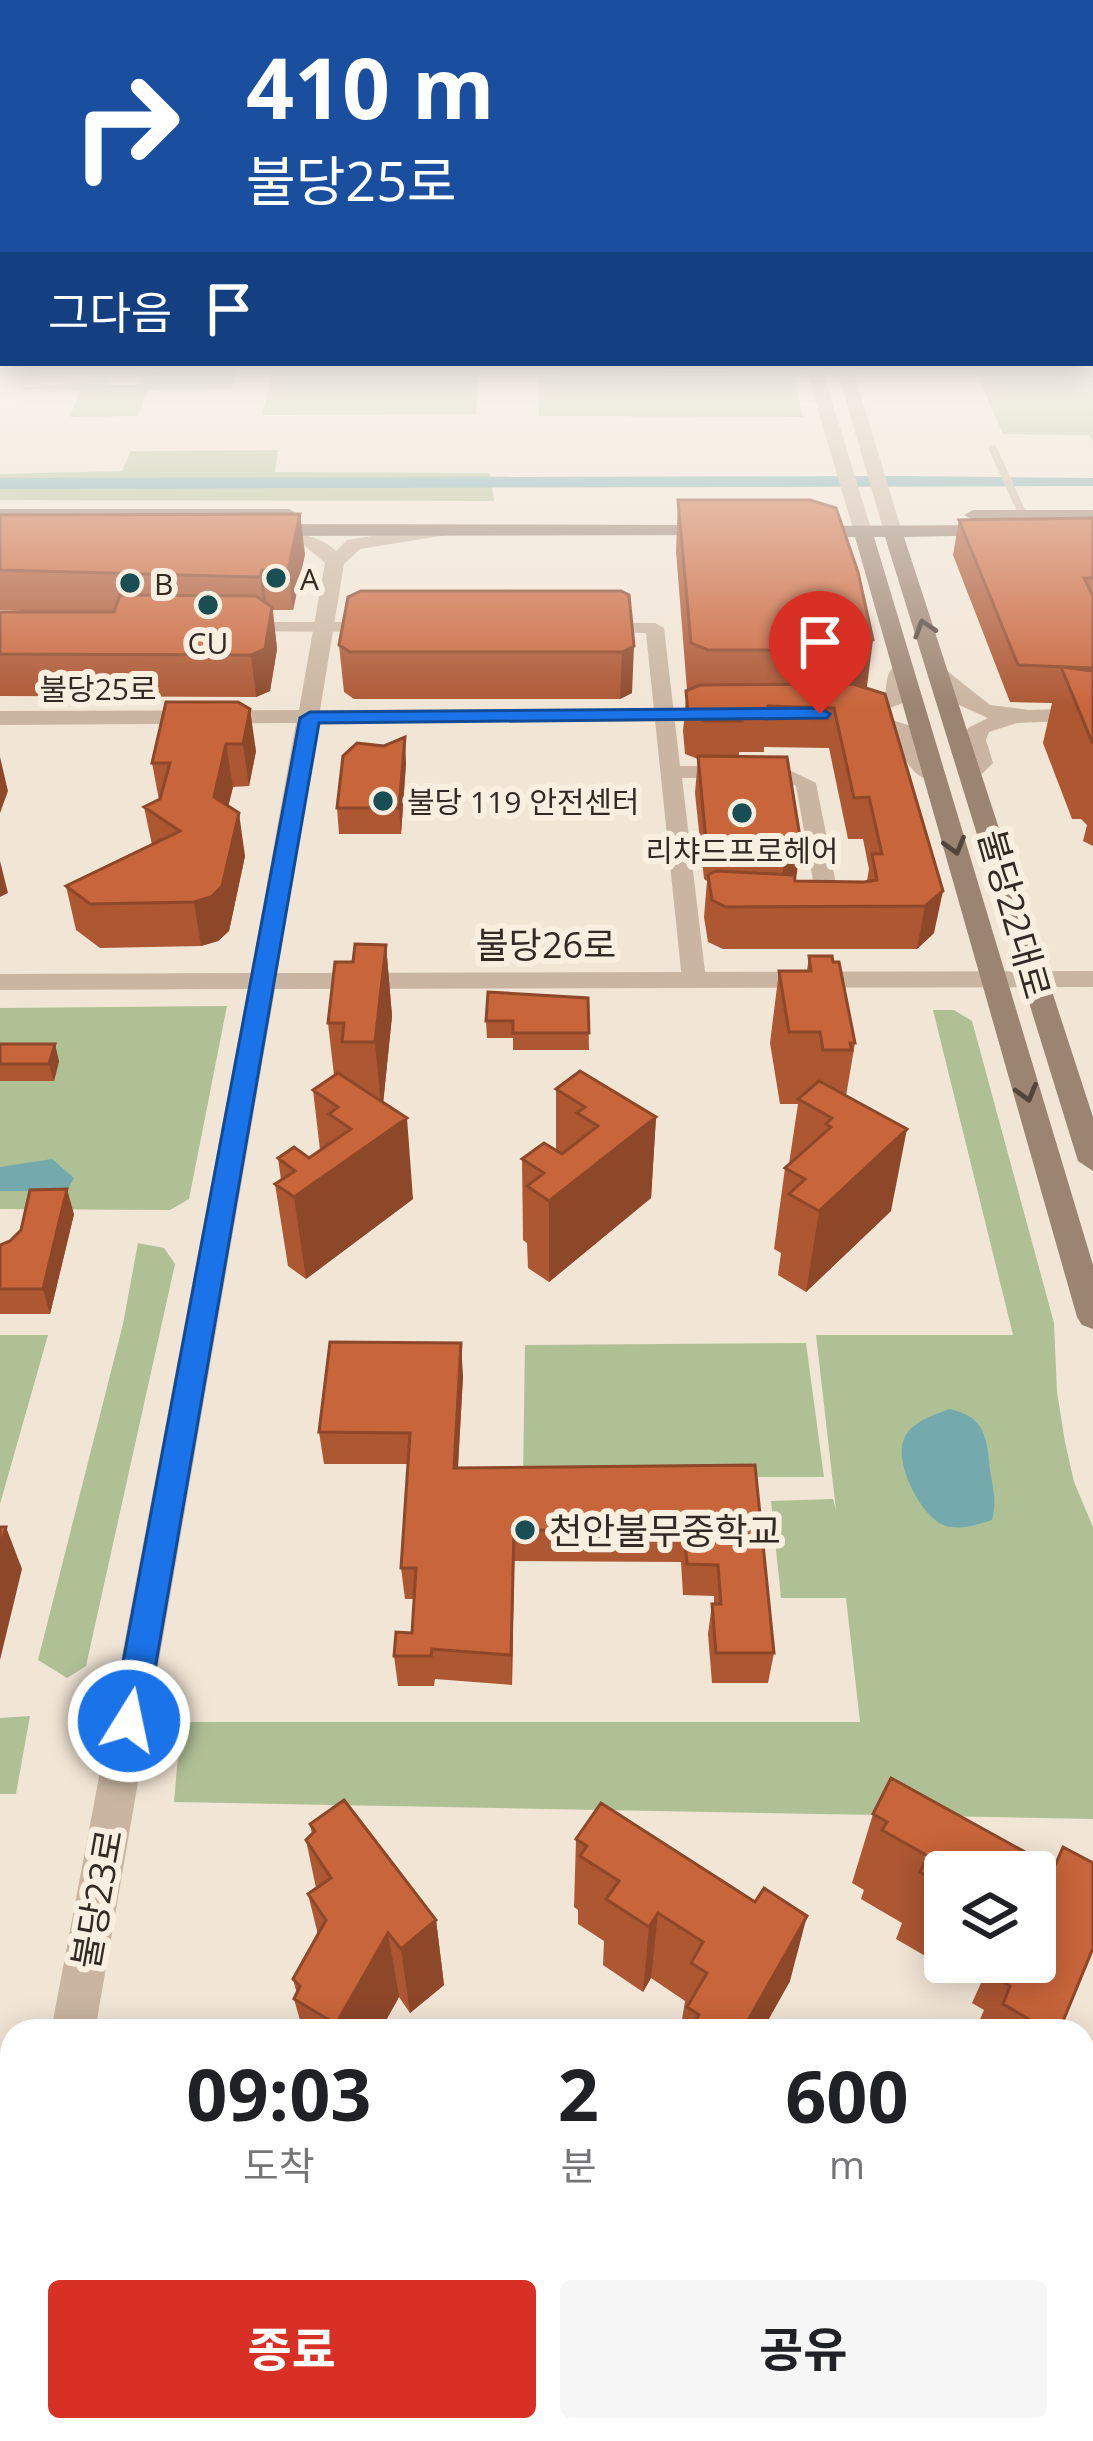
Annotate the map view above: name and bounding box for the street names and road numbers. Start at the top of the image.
street label: 불당25로 [39,668,157,709]
street label: 불당22대로 [968,824,1062,1004]
street label: 불당26로 [476,920,616,969]
street label: 불당23로 [61,1826,133,1972]

